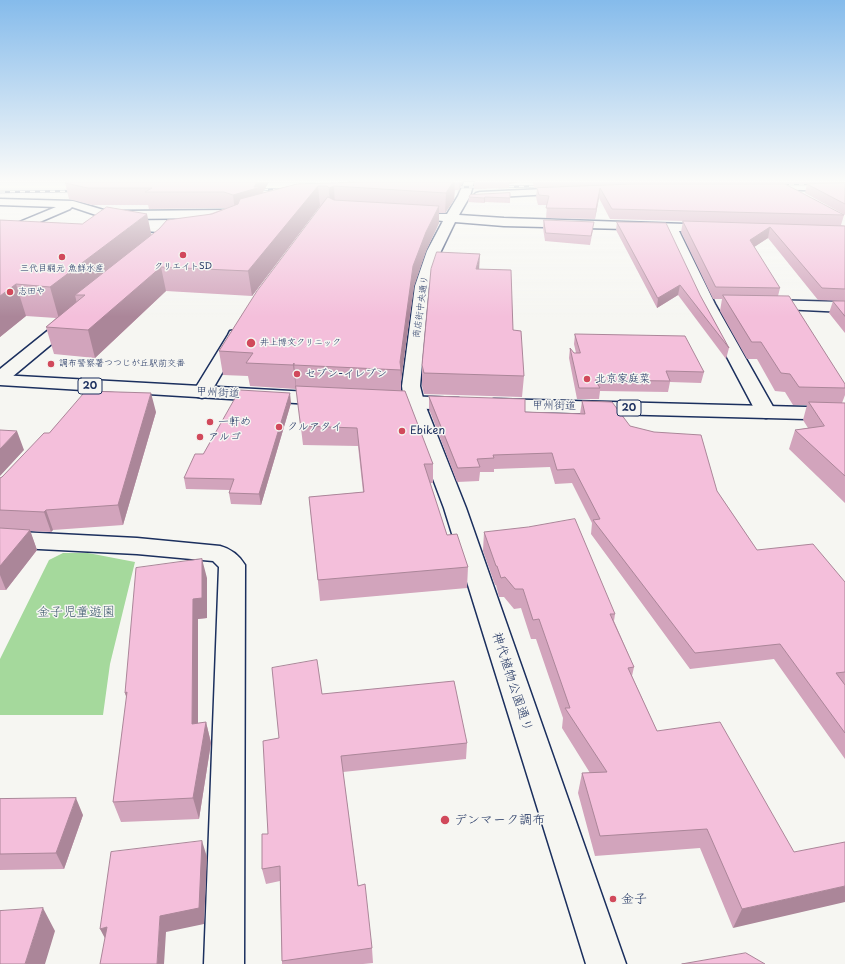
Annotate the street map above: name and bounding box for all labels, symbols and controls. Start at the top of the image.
marker: クリエイトSD [178,250,188,260]
marker: 三代目網元 魚鮮水産 [57,252,67,262]
place label: クリエイトSD [154,262,212,272]
place label: 三代目網元 魚鮮水産 [20,264,104,274]
street label: 商店街中央通り [411,275,431,339]
marker: 志田や [5,287,15,297]
place label: 志田や [18,287,45,297]
marker: 井上博文クリニック [245,337,257,349]
place label: 井上博文クリニック [260,338,341,348]
marker: 調布警察署つつじが丘駅前交番 [46,359,56,369]
place label: 調布警察署つつじが丘駅前交番 [59,359,185,369]
place label: セブン-イレブン [305,367,387,381]
marker: セブン-イレブン [292,369,302,379]
place label: 北京家庭菜 [595,372,650,386]
marker: 北京家庭菜 [582,374,592,384]
road number: 20 [78,378,102,394]
street label: 甲州街道 [196,385,240,401]
street label: 甲州街道 [532,399,576,413]
road number: 20 [617,400,641,416]
place label: 一軒め [218,415,251,429]
marker: 一軒め [205,417,215,427]
place label: クルアタイ [287,420,342,434]
marker: クルアタイ [274,422,284,432]
place label: Ebiken [410,424,445,438]
marker: Ebiken [397,426,407,436]
place label: アルゴ [208,430,241,444]
marker: アルゴ [195,432,205,442]
park label: 金子児童遊園 [37,604,115,620]
street label: 神代植物公園通り [489,630,535,734]
place label: デンマーク調布 [454,812,545,828]
marker: デンマーク調布 [439,814,451,826]
place label: 金子 [621,891,647,907]
marker: 金子 [608,894,618,904]

